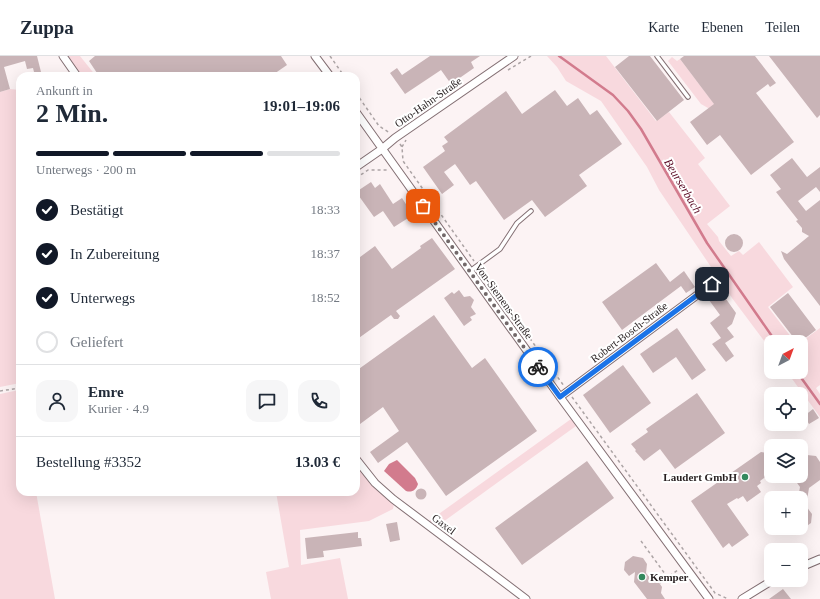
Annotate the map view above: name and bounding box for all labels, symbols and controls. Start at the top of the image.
text: Zuppa [20,17,74,38]
text: Karte [648,20,679,35]
text: Ebenen [701,20,743,35]
text: Teilen [765,20,800,35]
street label: Otto-Hahn-Straße [392,74,464,130]
text: Ankunft in [36,83,93,98]
text: 19:01–19:06 [263,98,340,114]
text: 2 Min. [36,99,108,128]
water label: Beurserbach [661,156,705,216]
text: Unterwegs · 200 m [36,162,136,177]
pin [406,189,440,223]
icon: bag [412,195,434,217]
icon: check [36,199,58,221]
text: Bestätigt [70,202,123,218]
text: 18:33 [310,202,340,217]
icon: check [36,243,58,265]
text: In Zubereitung [70,246,160,262]
text: 18:37 [310,246,340,261]
street label: Von-Siemens-Straße [473,261,535,341]
pin [695,267,729,301]
icon: home [701,273,723,295]
icon: check [36,287,58,309]
text: Unterwegs [70,290,135,306]
text: 18:52 [310,290,340,305]
street label: Robert-Bosch-Straße [588,299,670,365]
text: Geliefert [70,334,123,350]
north arrow [764,335,808,379]
map controls [764,335,808,587]
courier [518,347,558,387]
icon: bike [527,356,549,378]
button: person [36,380,78,422]
button: chat [246,380,288,422]
button: phone [298,380,340,422]
text: Emre [88,384,124,400]
button: locate [764,387,808,431]
text: Kurier · 4.9 [88,401,149,416]
button: layers [764,439,808,483]
text: Bestellung #3352 [36,454,141,470]
text: 13.03 € [295,454,340,470]
place label: Laudert GmbH [663,471,737,483]
marker: Laudert GmbH [740,472,750,482]
button: + [764,491,808,535]
street label: Gaxel [430,511,458,537]
button: − [764,543,808,587]
place label: Kemper [650,571,689,583]
marker: Kemper [637,572,647,582]

